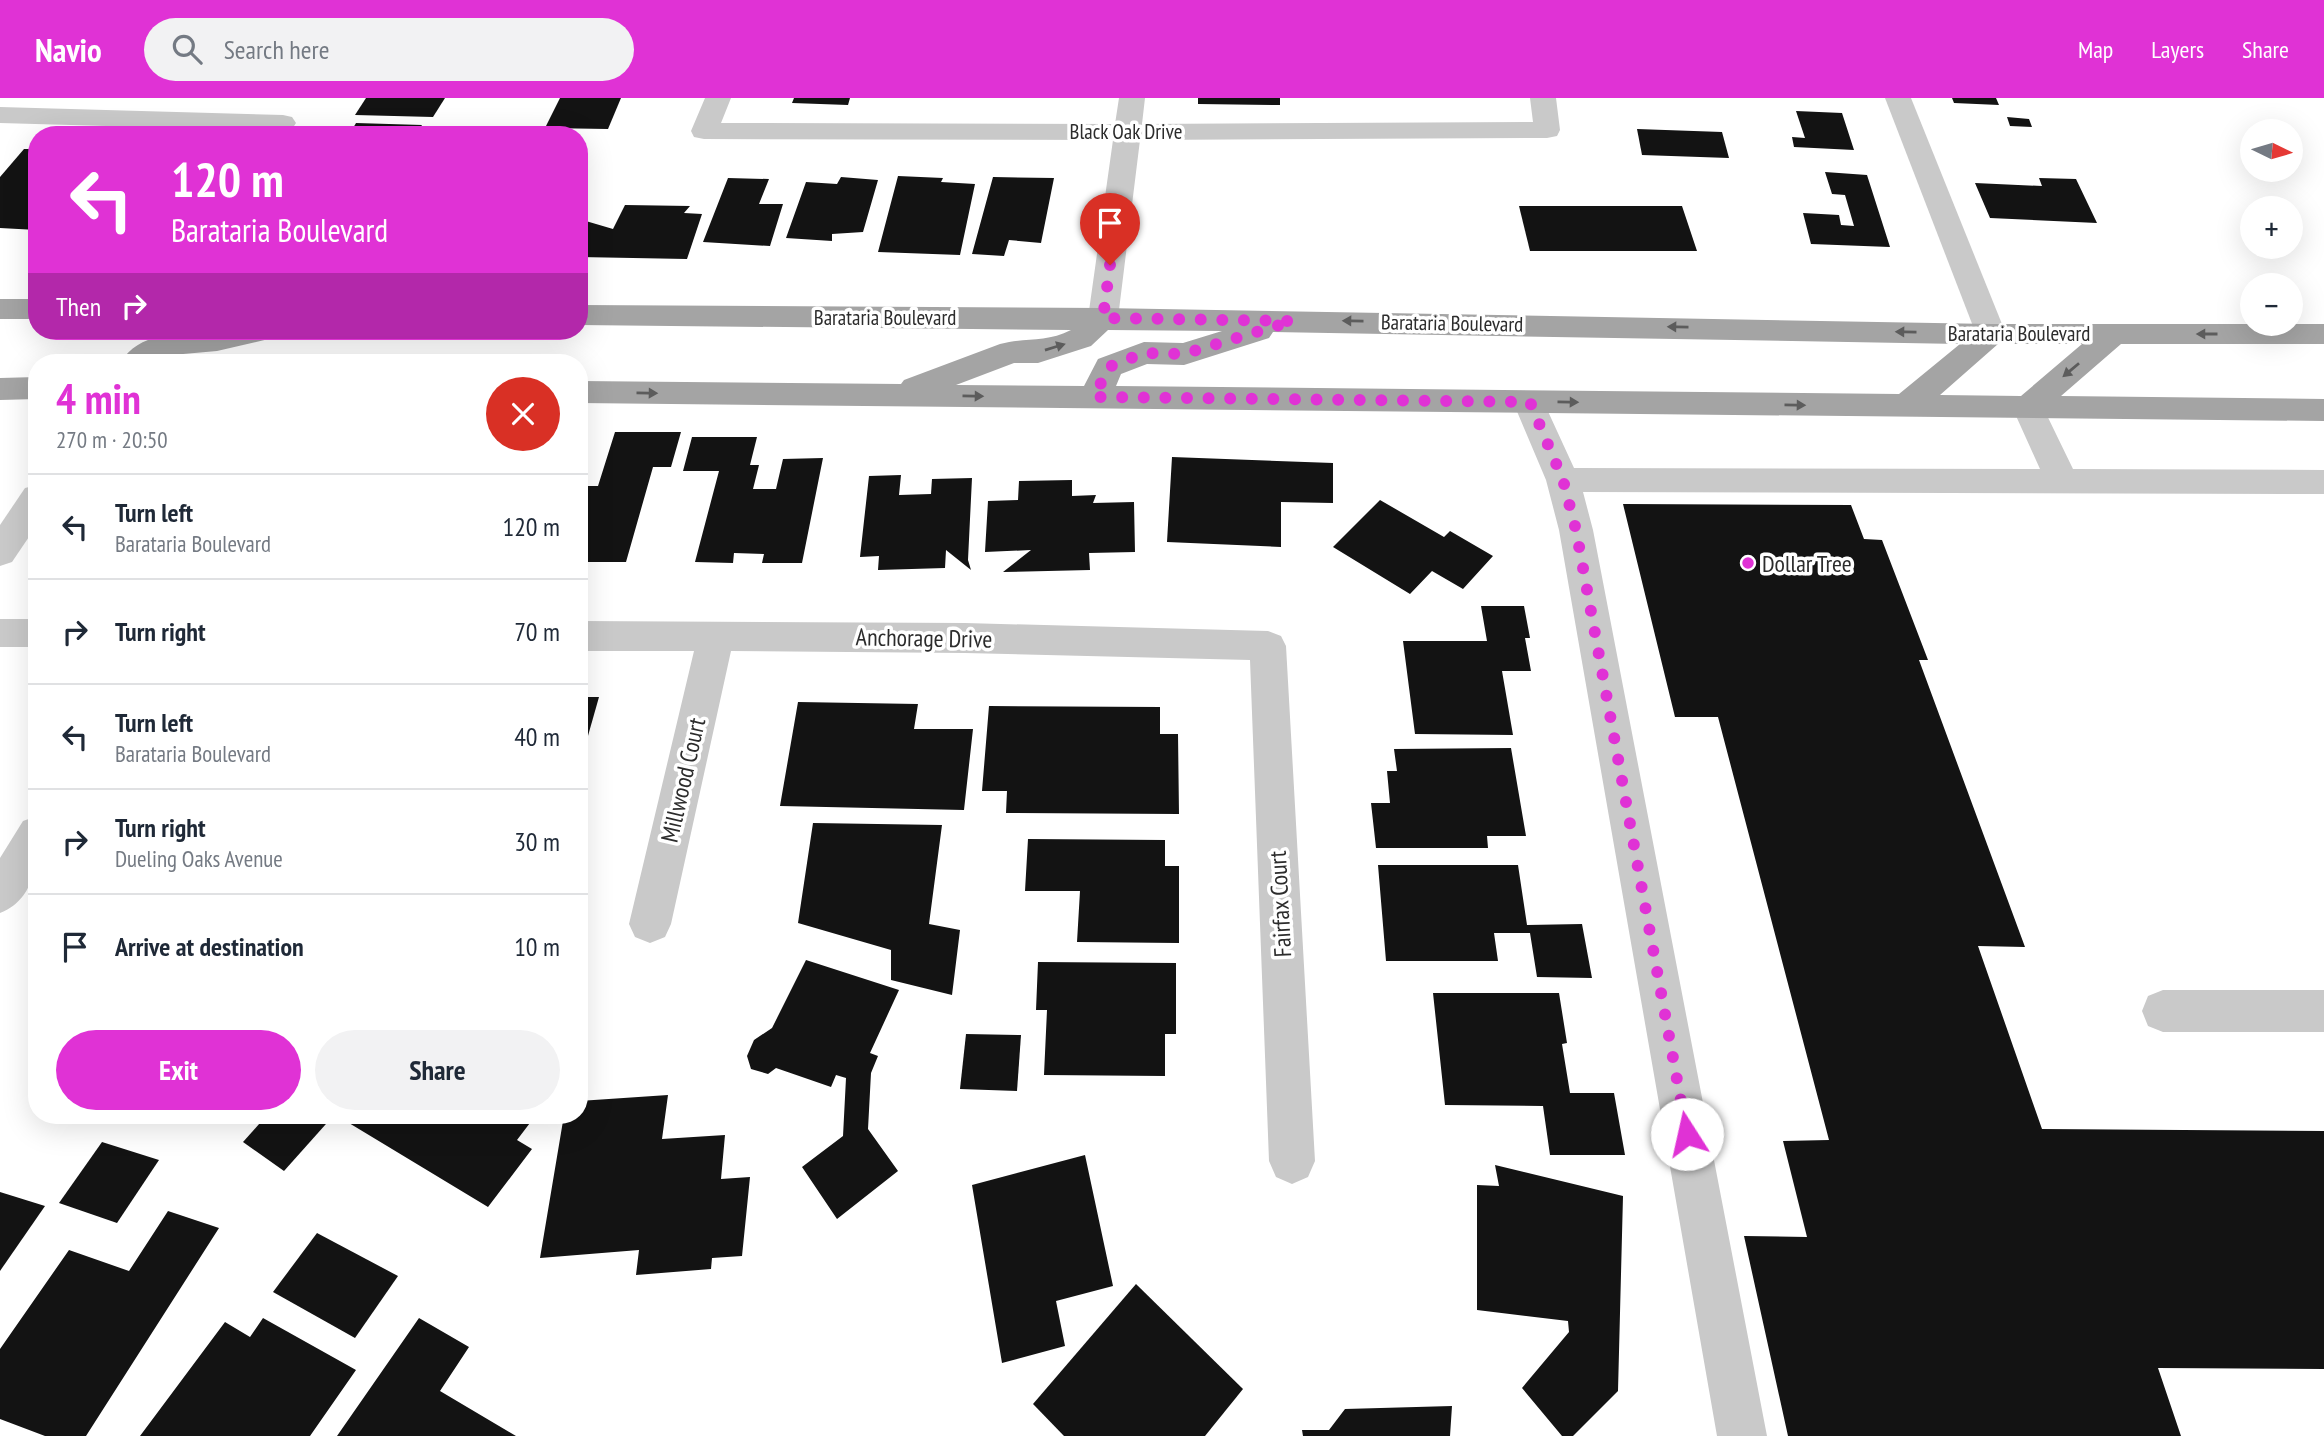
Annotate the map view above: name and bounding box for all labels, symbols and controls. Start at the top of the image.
search box [144,18,634,81]
text: Navio [35,28,102,71]
icon: search [168,30,206,68]
text: Search here [224,33,329,66]
text: Map [2078,34,2113,65]
text: Layers [2151,34,2204,65]
text: Share [2242,34,2289,65]
street label: Black Oak Drive [1070,118,1182,145]
north arrow [2240,119,2303,182]
map controls [2240,119,2303,336]
text: 120 m [171,147,284,211]
icon: left [56,154,147,245]
pin [1080,193,1140,265]
button: + [2240,196,2303,259]
icon: arrive [1091,204,1129,242]
text: Barataria Boulevard [171,209,388,251]
button: − [2240,273,2303,336]
icon: right [115,287,153,325]
text: Then [56,290,101,323]
street label: Barataria Boulevard [814,304,956,331]
street label: Barataria Boulevard [1381,308,1523,338]
one-way arrow [1342,316,1364,327]
street label: Barataria Boulevard [1948,320,2090,347]
one-way arrow [1667,321,1689,333]
one-way arrow [1895,326,1917,337]
one-way arrow [2196,328,2218,340]
one-way arrow [1044,341,1065,352]
one-way arrow [2062,363,2080,378]
text: 4 min [56,371,141,426]
button: close [486,377,560,451]
one-way arrow [637,387,659,398]
one-way arrow [962,390,984,402]
one-way arrow [1557,397,1579,408]
one-way arrow [1785,399,1807,411]
text: 270 m · 20:50 [56,425,168,454]
text: Turn left [115,496,193,529]
icon: left [56,508,94,546]
text: 120 m [502,510,560,543]
text: Barataria Boulevard [115,529,271,558]
place label: Dollar Tree [1762,548,1852,579]
marker: Dollar Tree [1740,555,1756,571]
icon: right [56,613,94,651]
text: Turn right [115,615,206,648]
text: 70 m [514,615,560,648]
street label: Anchorage Drive [855,621,993,655]
text: Turn left [115,706,193,739]
street label: Millwood Court [654,714,712,845]
icon: left [56,718,94,756]
text: 40 m [514,720,560,753]
text: Barataria Boulevard [115,739,271,768]
text: Turn right [115,811,206,844]
icon: right [56,823,94,861]
text: 30 m [514,825,560,858]
text: Dueling Oaks Avenue [115,844,283,873]
street label: Fairfax Court [1262,850,1298,958]
icon: arrive [56,928,94,966]
text: Arrive at destination [115,930,304,963]
text: 10 m [514,930,560,963]
button: Exit [56,1030,301,1110]
button: Share [315,1030,560,1110]
position arrow [1650,1097,1724,1171]

